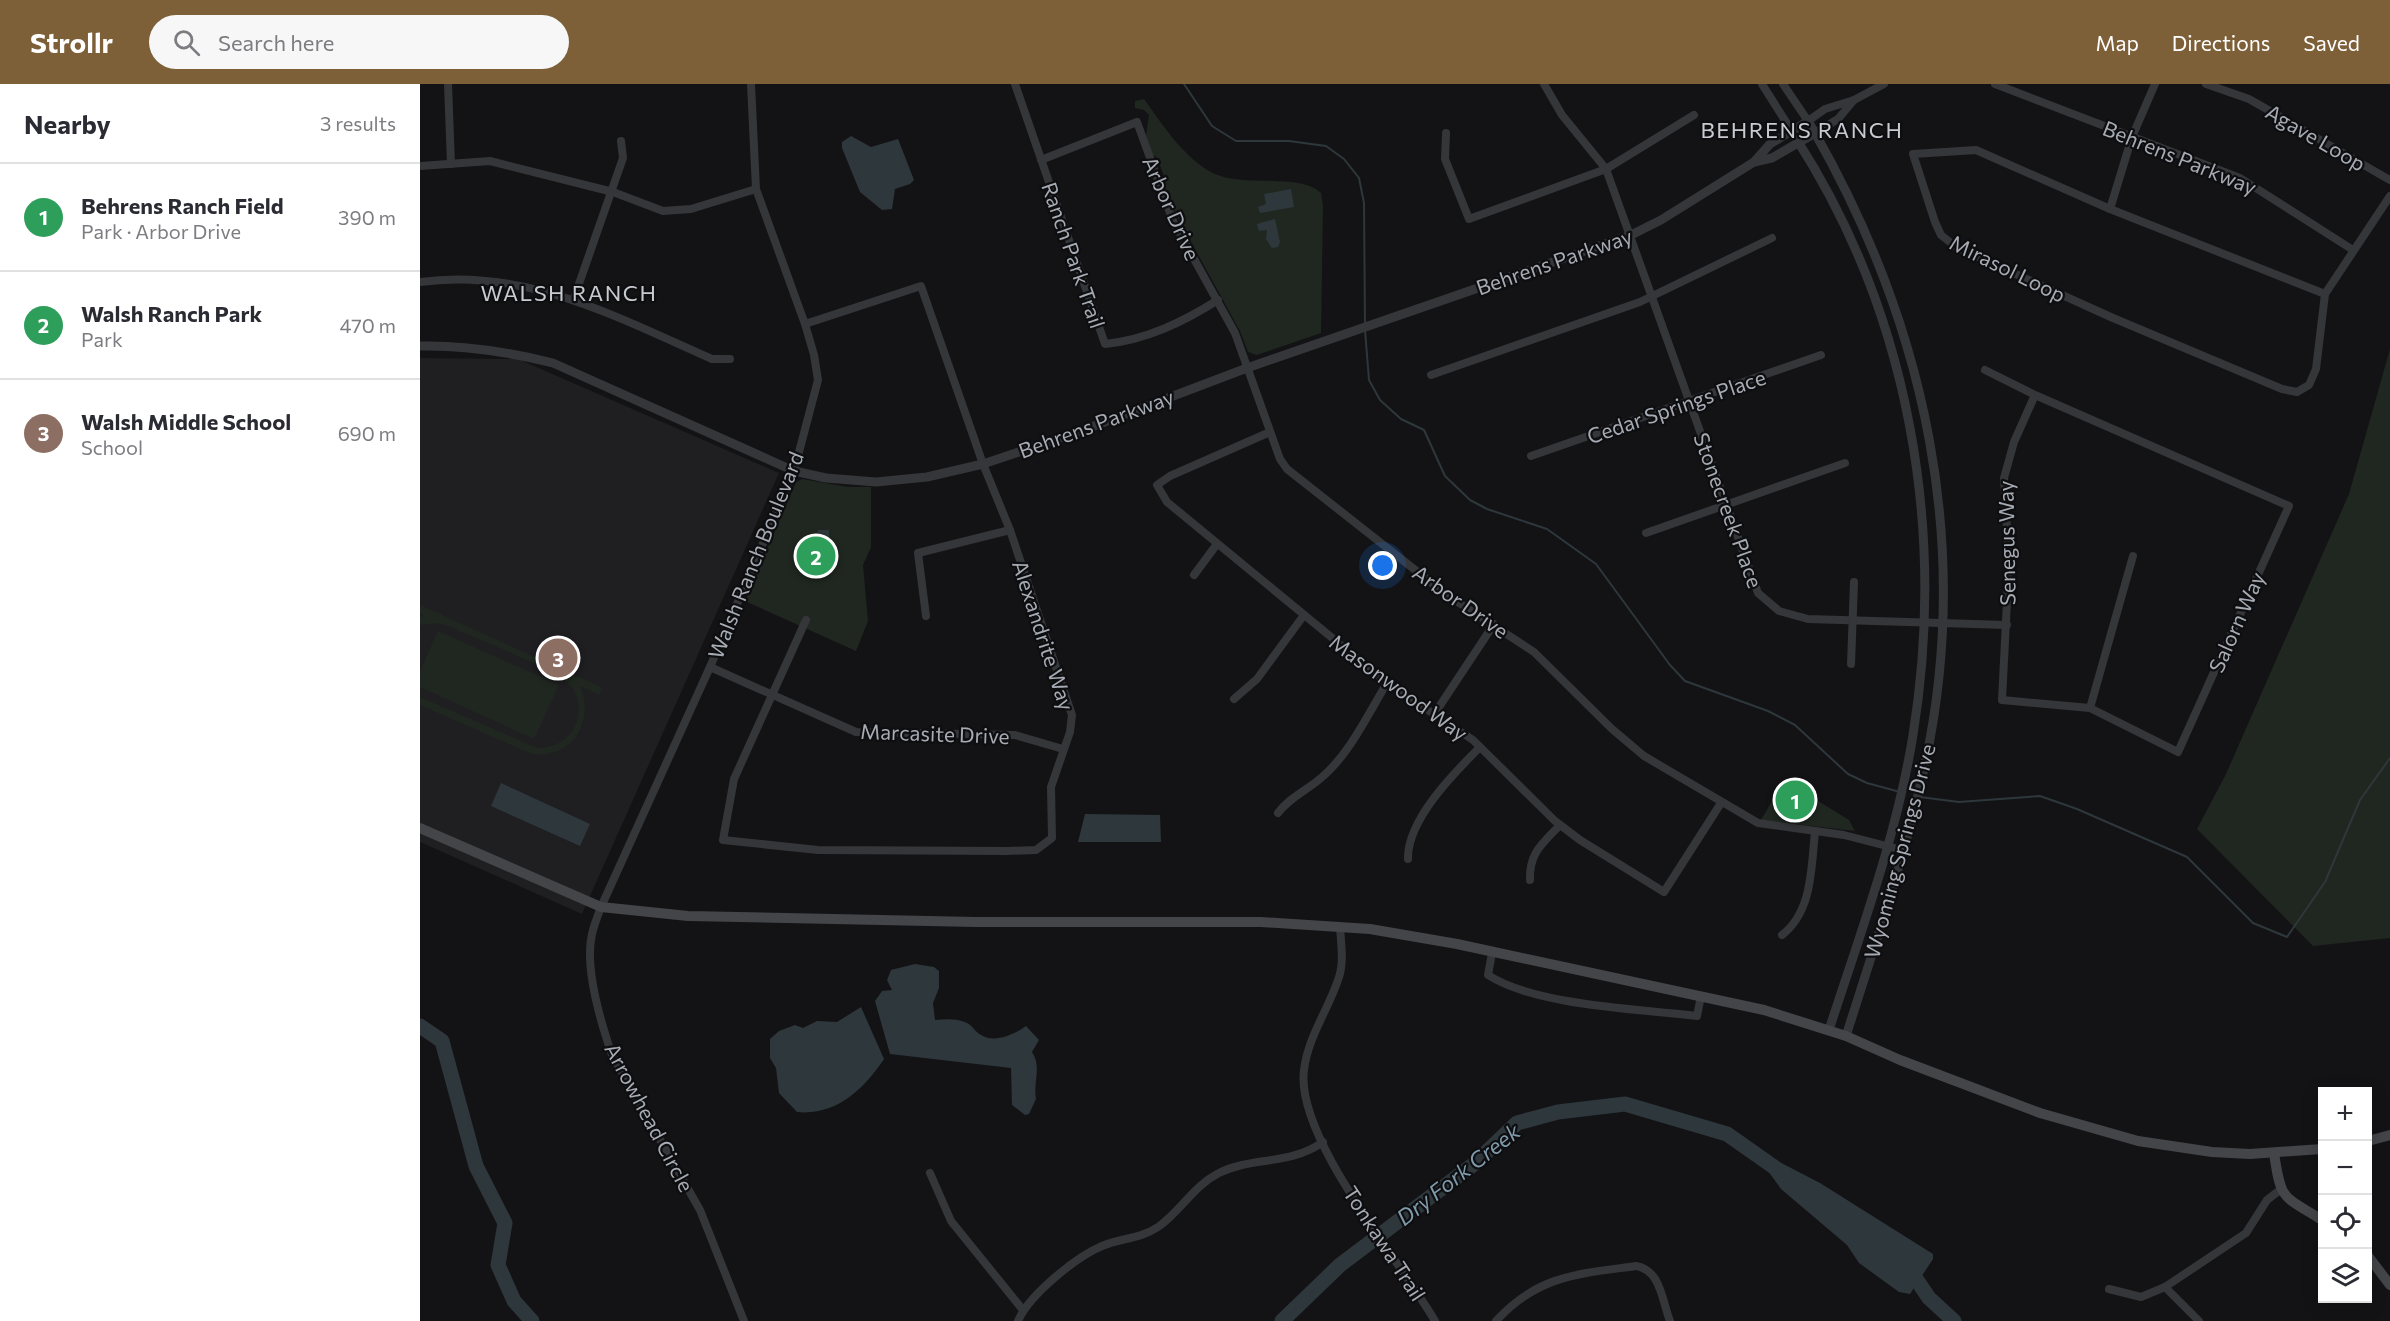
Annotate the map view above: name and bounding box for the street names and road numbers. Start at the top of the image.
street label: Agave Loop [2262,98,2370,176]
street label: Behrens Parkway [2100,115,2261,199]
street label: Arbor Drive [1138,152,1206,264]
street label: Ranch Park Trail [1037,179,1111,331]
street label: Behrens Parkway [1473,223,1635,299]
street label: Mirasol Loop [1946,229,2070,307]
street label: Cedar Springs Place [1583,364,1769,448]
street label: Behrens Parkway [1015,383,1177,463]
street label: Stonecreek Place [1689,429,1769,591]
street label: Walsh Ranch Boulevard [702,448,808,662]
street label: Senegus Way [1992,480,2020,606]
street label: Alexandrite Way [1008,557,1080,713]
street label: Arbor Drive [1408,559,1514,643]
street label: Salorn Way [2203,568,2269,676]
street label: Masonwood Way [1325,629,1473,745]
street label: Marcasite Drive [860,718,1010,748]
street label: Wyoming Springs Drive [1858,741,1940,961]
street label: Arrowhead Circle [600,1038,700,1196]
street label: Tonkawa Trail [1339,1181,1431,1305]

